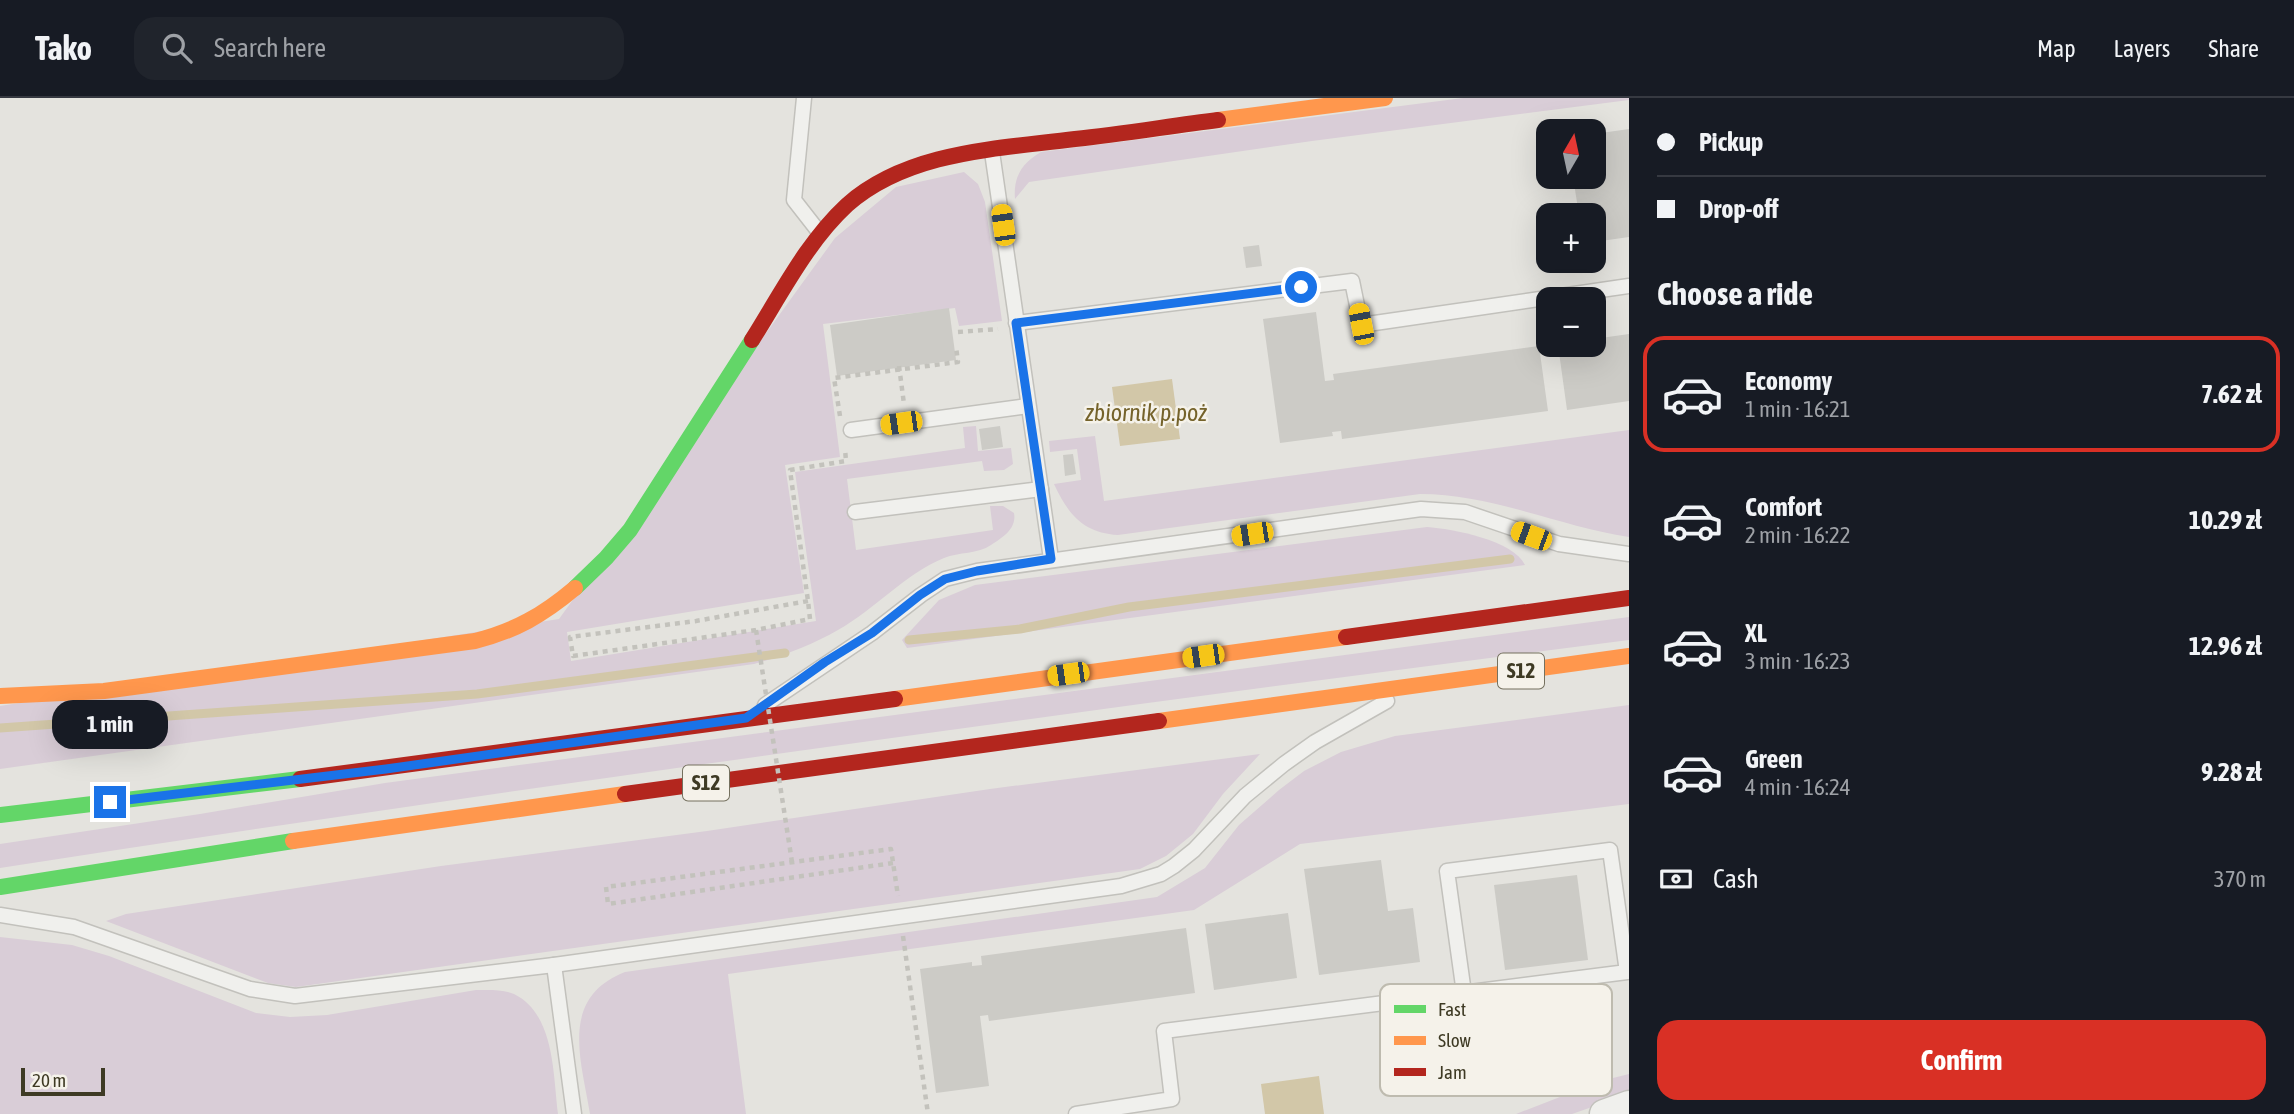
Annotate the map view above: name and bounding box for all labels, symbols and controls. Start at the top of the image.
search box [134,17,624,80]
text: Tako [35,29,92,67]
icon: search [158,29,196,67]
text: Search here [214,33,326,63]
text: Map [2037,35,2076,62]
text: Layers [2114,35,2170,62]
text: Share [2208,35,2259,62]
north arrow [1536,119,1606,189]
map controls [1536,119,1606,357]
text: Pickup [1699,127,1763,157]
text: Drop-off [1699,194,1779,224]
car [990,203,1017,247]
button: + [1536,203,1606,273]
route start [1285,271,1317,303]
text: Choose a ride [1657,275,1813,312]
button: − [1536,287,1606,357]
car [1347,301,1376,347]
icon: car [1661,363,1724,426]
text: Economy [1745,366,1832,396]
text: 7.62 zł [2201,379,2262,409]
text: 1 min · 16:21 [1745,396,1851,422]
water label: zbiornik p.poż [1084,399,1207,426]
car [879,410,924,436]
icon: car [1661,489,1724,552]
text: Comfort [1745,492,1822,522]
text: 10.29 zł [2189,505,2262,535]
car [1508,519,1555,553]
car [1230,520,1275,548]
text: 2 min · 16:22 [1745,522,1851,548]
icon: car [1661,615,1724,678]
text: XL [1745,618,1767,648]
text: 12.96 zł [2189,631,2262,661]
car [1181,643,1226,669]
text: 3 min · 16:23 [1745,648,1851,674]
road number: S12 [1498,654,1544,688]
car [1046,661,1091,687]
callout: 1 min [52,700,168,750]
text: 1 min [87,711,133,737]
icon: car [1661,741,1724,804]
text: Green [1745,744,1803,774]
text: 9.28 zł [2201,757,2262,787]
road number: S12 [683,766,729,800]
text: 4 min · 16:24 [1745,774,1851,800]
route end [94,786,126,818]
icon: cash [1657,860,1695,898]
text: Cash [1713,864,1759,894]
text: 370 m [2214,866,2266,892]
legend [1380,984,1612,1096]
text: Fast [1438,998,1466,1020]
button: Confirm [1657,1020,2266,1100]
text: Slow [1438,1029,1472,1051]
text: Jam [1438,1061,1467,1083]
scale bar [21,1065,105,1097]
text: 20 m [32,1069,66,1091]

